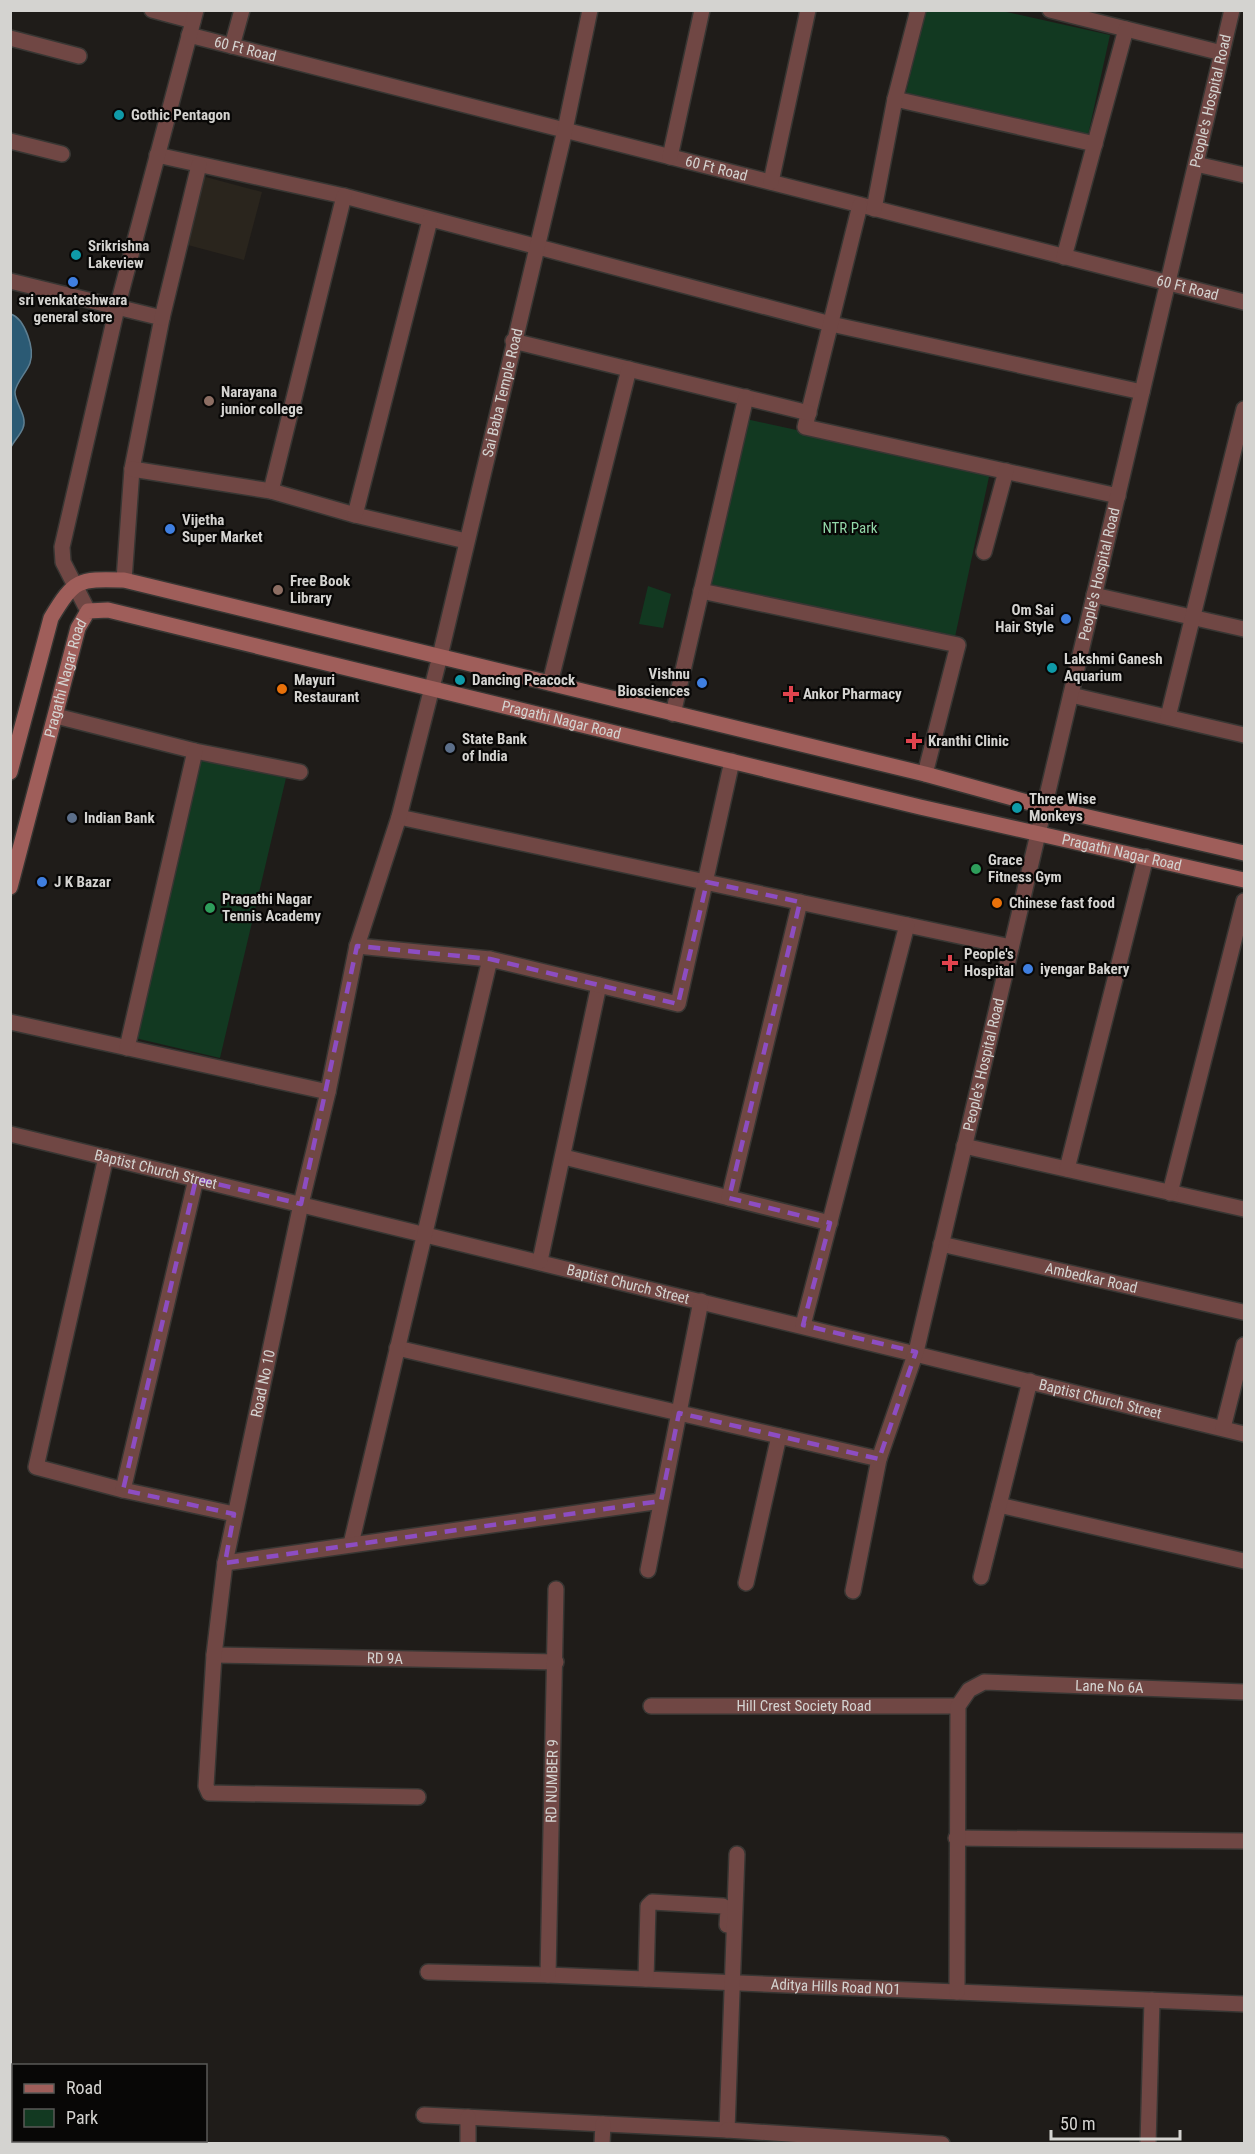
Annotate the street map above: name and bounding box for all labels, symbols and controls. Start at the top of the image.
street label: 60 Ft Road [212,33,278,66]
street label: People's Hospital Road [1186,33,1235,169]
place label: Gothic Pentagon [131,106,230,124]
marker: Gothic Pentagon [112,108,126,122]
street label: 60 Ft Road [683,152,749,185]
place label: Srikrishna Lakeview [88,237,149,272]
marker: Srikrishna Lakeview [69,248,83,262]
street label: 60 Ft Road [1155,271,1221,304]
marker: sri venkateshwara general store [66,275,80,289]
place label: sri venkateshwara general store [19,291,127,326]
street label: Sai Baba Temple Road [479,326,527,459]
place label: Narayana junior college [220,383,303,418]
marker: Narayana junior college [202,394,216,408]
street label: People's Hospital Road [1075,506,1124,642]
place label: Vijetha Super Market [182,511,263,546]
park label: NTR Park [822,519,878,537]
marker: Vijetha Super Market [163,522,177,536]
place label: Free Book Library [290,572,351,607]
marker: Free Book Library [271,583,285,597]
place label: Om Sai Hair Style [995,601,1054,636]
marker: Om Sai Hair Style [1059,612,1073,626]
street label: Pragathi Nagar Road [41,615,90,739]
place label: Lakshmi Ganesh Aquarium [1064,650,1163,685]
marker: Lakshmi Ganesh Aquarium [1045,661,1059,675]
place label: Vishnu Biosciences [617,665,690,700]
place label: Mayuri Restaurant [294,671,360,706]
place label: Dancing Peacock [472,671,576,689]
marker: Dancing Peacock [453,673,467,687]
marker: Vishnu Biosciences [695,676,709,690]
marker: Mayuri Restaurant [275,682,289,696]
place label: Ankor Pharmacy [803,685,902,703]
marker: Ankor Pharmacy [784,687,798,701]
street label: Pragathi Nagar Road [500,697,623,743]
place label: State Bank of India [462,730,528,765]
marker: Kranthi Clinic [905,732,923,750]
place label: Kranthi Clinic [928,732,1009,750]
marker: State Bank of India [443,741,457,755]
place label: Three Wise Monkeys [1029,790,1096,825]
marker: Three Wise Monkeys [1010,801,1024,815]
place label: Indian Bank [84,809,155,827]
marker: Indian Bank [65,811,79,825]
street label: Pragathi Nagar Road [1060,830,1183,875]
place label: Grace Fitness Gym [988,851,1062,886]
marker: Grace Fitness Gym [969,862,983,876]
place label: J K Bazar [54,873,111,891]
marker: J K Bazar [35,875,49,889]
place label: Pragathi Nagar Tennis Academy [222,890,321,925]
place label: Chinese fast food [1009,894,1115,912]
marker: Chinese fast food [990,896,1004,910]
marker: Pragathi Nagar Tennis Academy [203,901,217,915]
place label: People's Hospital [964,945,1014,980]
marker: People's Hospital [941,954,959,972]
place label: iyengar Bakery [1040,960,1130,978]
marker: iyengar Bakery [1021,962,1035,976]
street label: People's Hospital Road [959,996,1008,1133]
street label: Baptist Church Street [93,1146,219,1193]
street label: Ambedkar Road [1043,1259,1139,1297]
street label: Baptist Church Street [565,1261,691,1308]
street label: Road No 10 [247,1348,279,1419]
street label: Baptist Church Street [1037,1375,1163,1423]
street label: RD 9A [367,1649,404,1668]
street label: Lane No 6A [1075,1677,1144,1697]
street label: Hill Crest Society Road [737,1697,871,1715]
street label: RD NUMBER 9 [542,1739,562,1823]
street label: Aditya Hills Road NO1 [770,1975,901,1999]
legend [12,2064,207,2142]
text: Road [66,2077,102,2098]
scale bar [1051,2103,1180,2141]
text: Park [66,2107,98,2128]
text: 50 m [1060,2113,1095,2134]

